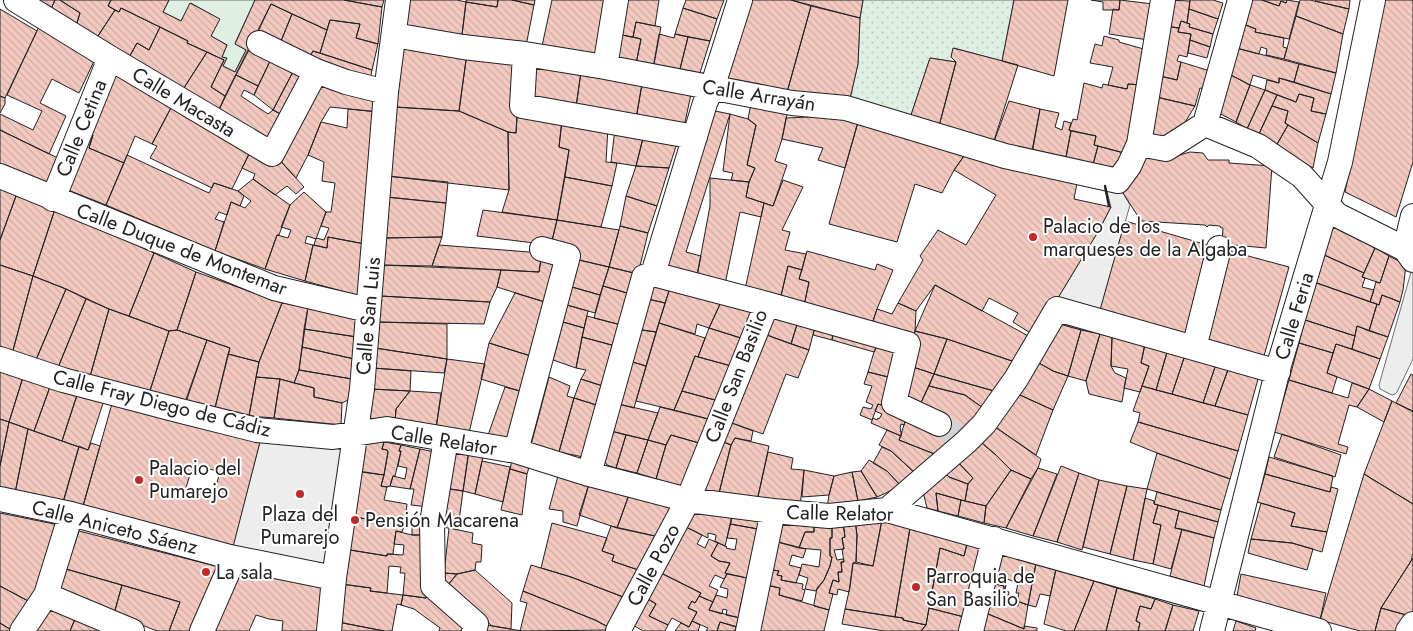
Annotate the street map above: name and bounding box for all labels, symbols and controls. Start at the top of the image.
street label: Calle Macasta [126,60,241,145]
street label: Calle Arrayán [700,72,818,119]
street label: Calle Cetina [49,75,114,181]
street label: Calle Duque de Montemar [72,196,292,303]
place label: Palacio de los marqueses de la Algaba [1043,212,1247,264]
marker: Palacio de los marqueses de la Algaba [1027,231,1039,243]
street label: Calle San Luis [349,256,388,376]
street label: Calle Feria [1267,269,1322,364]
street label: Calle San Basilio [698,305,775,447]
street label: Calle Fray Diego de Cádiz [50,362,274,445]
street label: Calle Relator [389,418,499,463]
place label: Palacio del Pumarejo [149,454,241,506]
marker: Palacio del Pumarejo [133,474,145,486]
marker: Plaza del Pumarejo [294,488,306,500]
street label: Calle Aniceto Sáenz [29,493,201,562]
street label: Calle Relator [786,498,894,529]
place label: Plaza del Pumarejo [260,500,340,552]
place label: Pensión Macarena [365,506,519,535]
marker: Pensión Macarena [349,514,361,526]
street label: Calle Pozo [620,519,687,612]
place label: La sala [216,558,273,587]
place label: Parroquia de San Basilio [926,562,1035,614]
marker: La sala [200,566,212,578]
marker: Parroquia de San Basilio [910,581,922,593]

